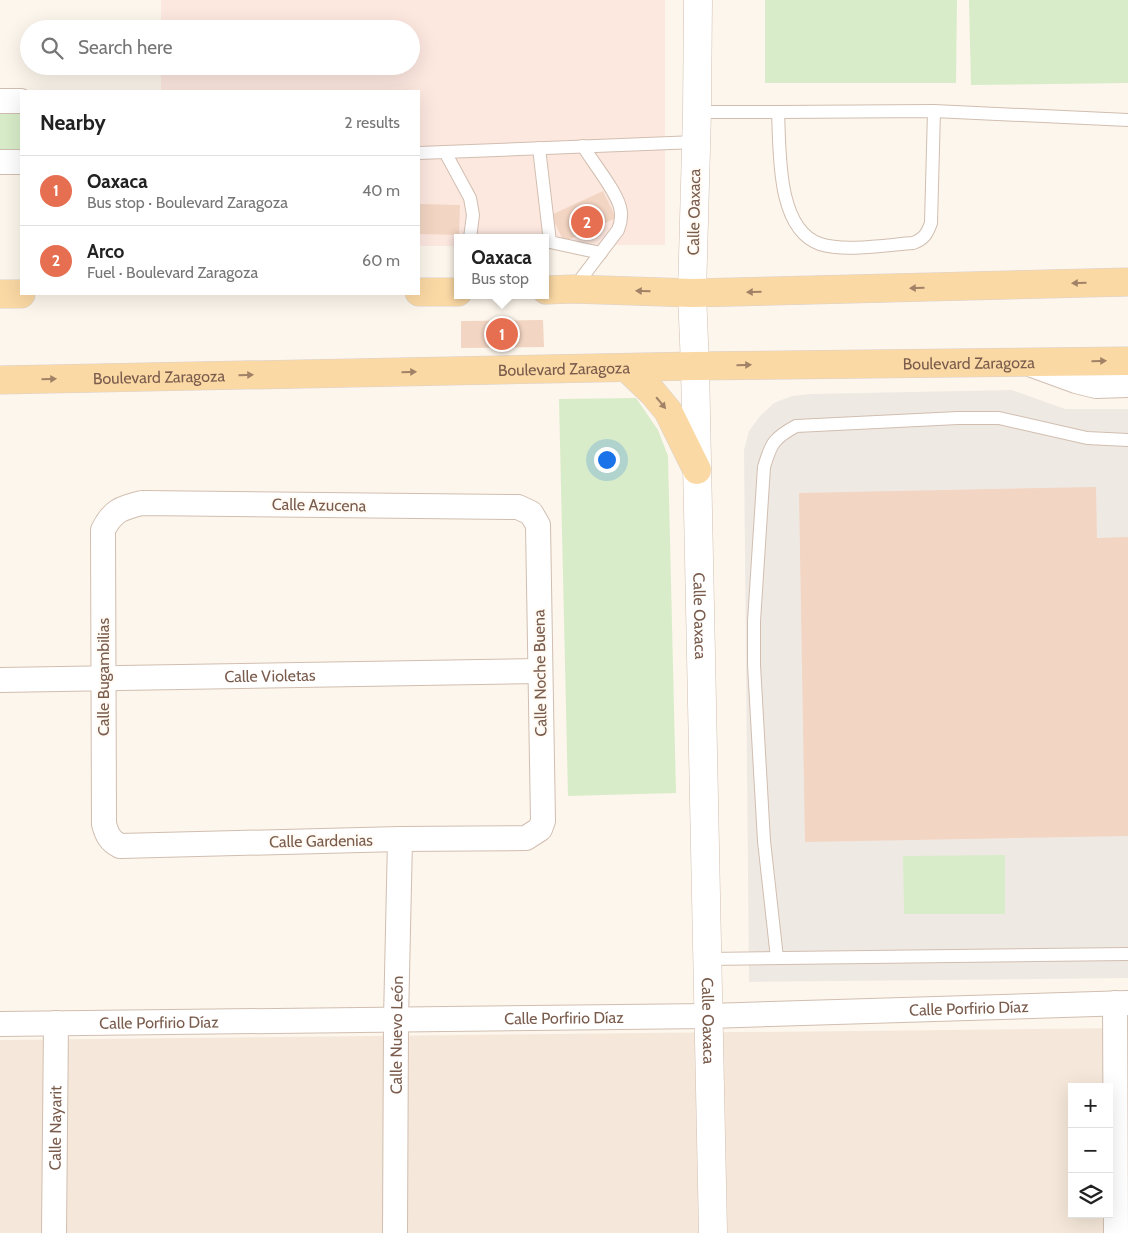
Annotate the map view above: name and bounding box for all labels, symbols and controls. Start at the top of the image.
search box [20,20,420,75]
icon: search [38,34,66,62]
text: Search here [78,36,172,59]
text: Nearby [40,110,106,135]
text: 2 results [344,113,400,132]
street label: Calle Oaxaca [684,168,704,256]
text: Oaxaca [87,170,148,193]
text: 1 [53,181,59,200]
text: 40 m [362,181,400,200]
text: Bus stop · Boulevard Zaragoza [87,193,288,212]
pin: 2 [571,203,603,241]
popup [454,234,549,299]
text: Arco [87,240,124,263]
text: Oaxaca [471,246,532,269]
text: 2 [52,251,60,270]
text: 60 m [362,251,400,270]
text: Fuel · Boulevard Zaragoza [87,263,258,282]
text: Bus stop [471,269,529,288]
one-way arrow [1071,280,1087,288]
one-way arrow [909,284,925,292]
one-way arrow [635,287,651,295]
one-way arrow [746,288,762,296]
pin: 1 [486,315,518,353]
street label: Boulevard Zaragoza [903,353,1035,373]
one-way arrow [1091,357,1107,365]
street label: Boulevard Zaragoza [498,358,630,379]
one-way arrow [736,361,752,369]
street label: Boulevard Zaragoza [93,366,226,388]
one-way arrow [401,368,417,376]
one-way arrow [238,371,254,379]
one-way arrow [41,375,57,383]
one-way arrow [655,396,666,409]
your location [594,447,620,473]
street label: Calle Azucena [272,495,367,515]
street label: Calle Oaxaca [690,572,711,660]
street label: Calle Noche Buena [529,609,551,737]
street label: Calle Bugambilias [94,618,113,736]
street label: Calle Violetas [224,665,316,686]
street label: Calle Gardenias [269,831,373,851]
street label: Calle Nuevo León [386,976,406,1094]
street label: Calle Oaxaca [698,977,719,1065]
street label: Calle Porfirio Díaz [909,997,1029,1019]
street label: Calle Porfirio Díaz [504,1007,624,1028]
street label: Calle Porfirio Díaz [99,1012,219,1032]
map controls [1068,1083,1113,1218]
button: + [1068,1083,1113,1128]
street label: Calle Nayarit [45,1085,65,1171]
button: − [1068,1128,1113,1173]
button: layers [1068,1173,1113,1218]

